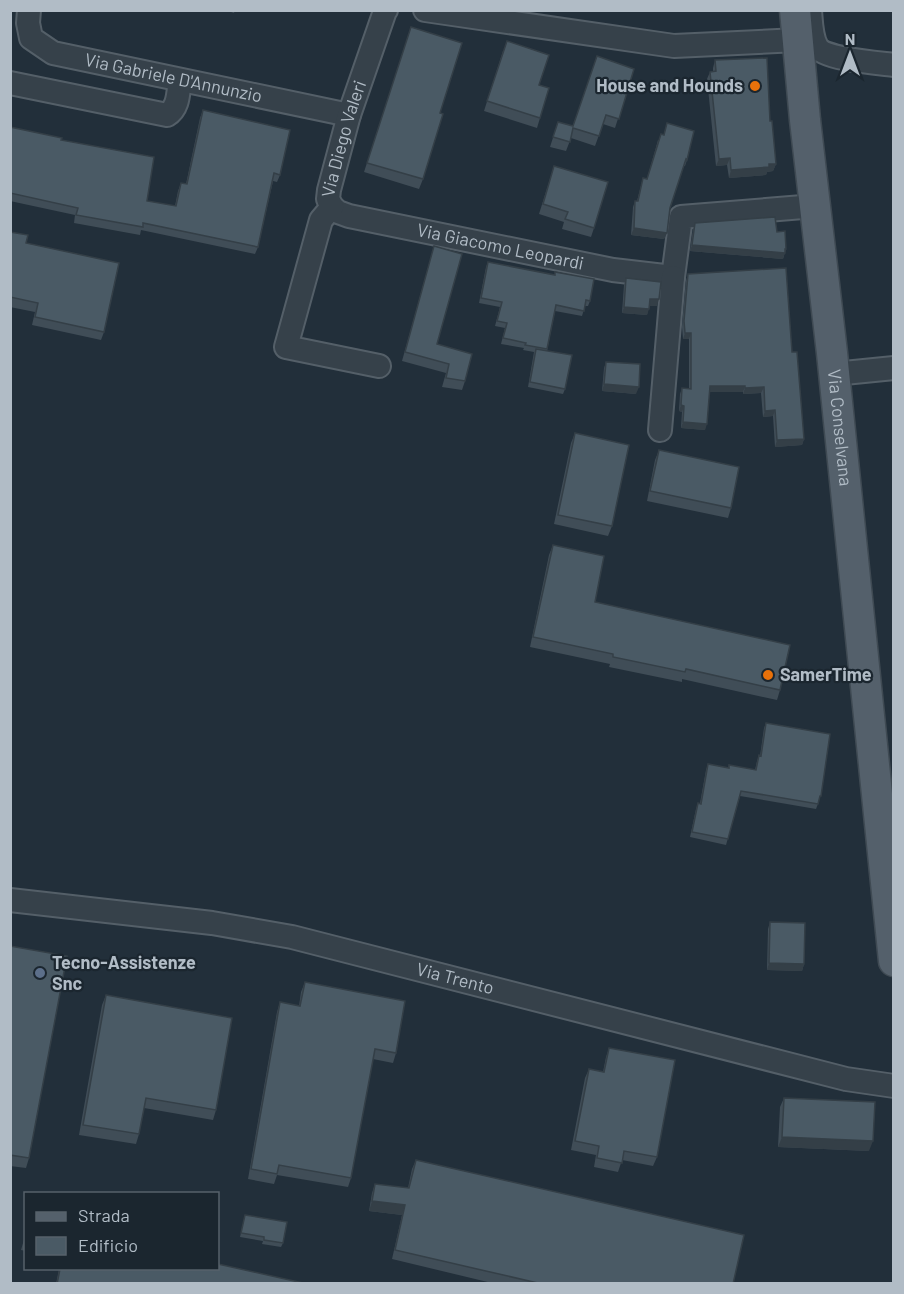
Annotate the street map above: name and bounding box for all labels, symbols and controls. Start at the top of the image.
north arrow [820,24,880,84]
text: N [845,29,855,48]
street label: Via Gabriele D'Annunzio [83,48,264,107]
place label: House and Hounds [596,74,743,96]
street label: Via Diego Valeri [316,77,370,198]
marker: House and Hounds [748,79,762,93]
street label: Via Giacomo Leopardi [415,218,586,274]
street label: Via Conselvana [824,368,857,487]
place label: SamerTime [780,663,872,685]
marker: SamerTime [761,668,775,682]
place label: Tecno-Assistenze Snc [52,951,196,994]
street label: Via Trento [414,957,497,998]
marker: Tecno-Assistenze Snc [33,966,47,980]
legend [24,1192,219,1270]
text: Strada [78,1204,130,1226]
text: Edificio [78,1234,138,1256]

